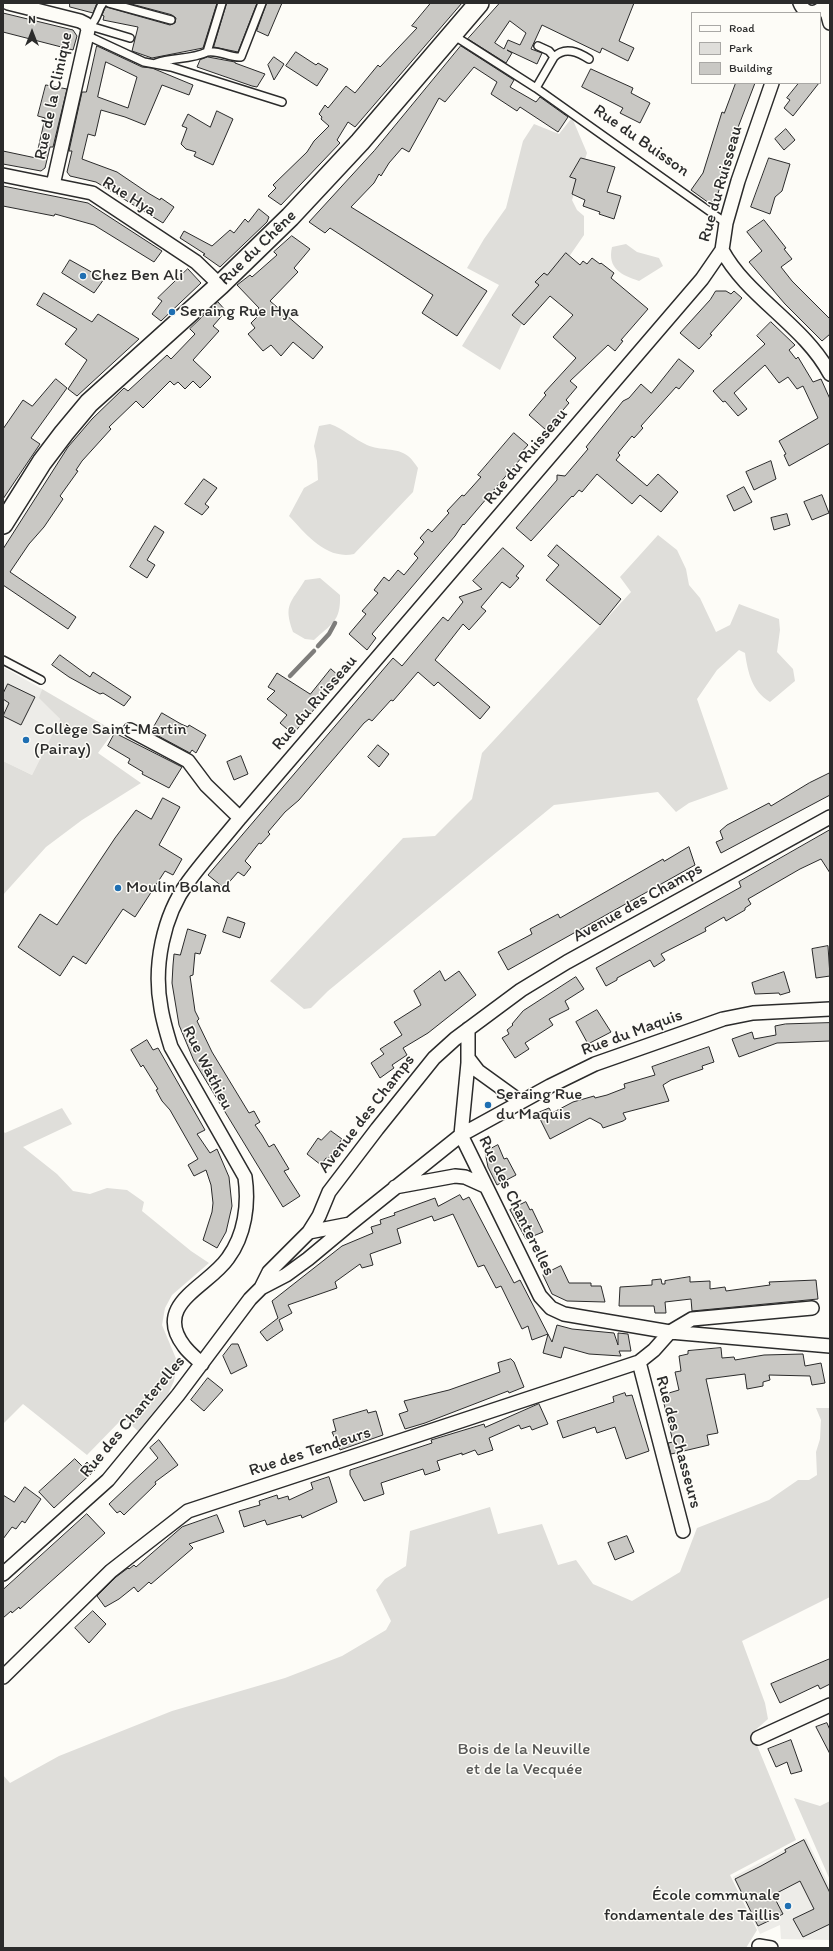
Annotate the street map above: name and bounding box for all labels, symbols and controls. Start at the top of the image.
north arrow [12,12,52,52]
legend [691,12,821,84]
text: N [28,13,36,26]
text: Road [729,21,755,35]
street label: Rue de la Clinique [31,30,77,162]
text: Park [729,41,753,55]
text: Building [729,61,772,75]
street label: Rue du Buisson [589,100,693,182]
street label: Rue du Ruisseau [695,124,747,244]
street label: Rue Hya [98,172,160,222]
street label: Rue du Chêne [215,206,301,290]
place label: Chez Ben Ali [91,266,183,286]
marker: Chez Ben Ali [78,271,88,281]
place label: Seraing Rue Hya [180,302,299,322]
marker: Seraing Rue Hya [167,307,177,317]
street label: Rue du Ruisseau [480,405,572,509]
street label: Rue du Ruisseau [268,651,362,755]
place label: Collège Saint-Martin (Pairay) [34,720,187,760]
marker: Collège Saint-Martin (Pairay) [21,735,31,745]
street label: Avenue des Champs [570,859,706,947]
place label: Moulin Boland [126,878,231,898]
marker: Moulin Boland [113,883,123,893]
street label: Rue du Maquis [579,1005,685,1061]
street label: Rue Wathieu [177,1023,237,1113]
street label: Avenue des Champs [314,1051,420,1177]
place label: Seraing Rue du Maquis [496,1085,582,1125]
marker: Seraing Rue du Maquis [483,1100,493,1110]
street label: Rue des Chanterelles [473,1133,559,1279]
street label: Rue des Chanterelles [76,1352,190,1482]
street label: Rue des Chasseurs [651,1374,705,1510]
street label: Rue des Tendeurs [247,1423,373,1481]
park label: Bois de la Neuville et de la Vecquée [458,1740,590,1780]
place label: École communale fondamentale des Taillis [604,1886,780,1926]
marker: École communale fondamentale des Taillis [783,1901,793,1911]

